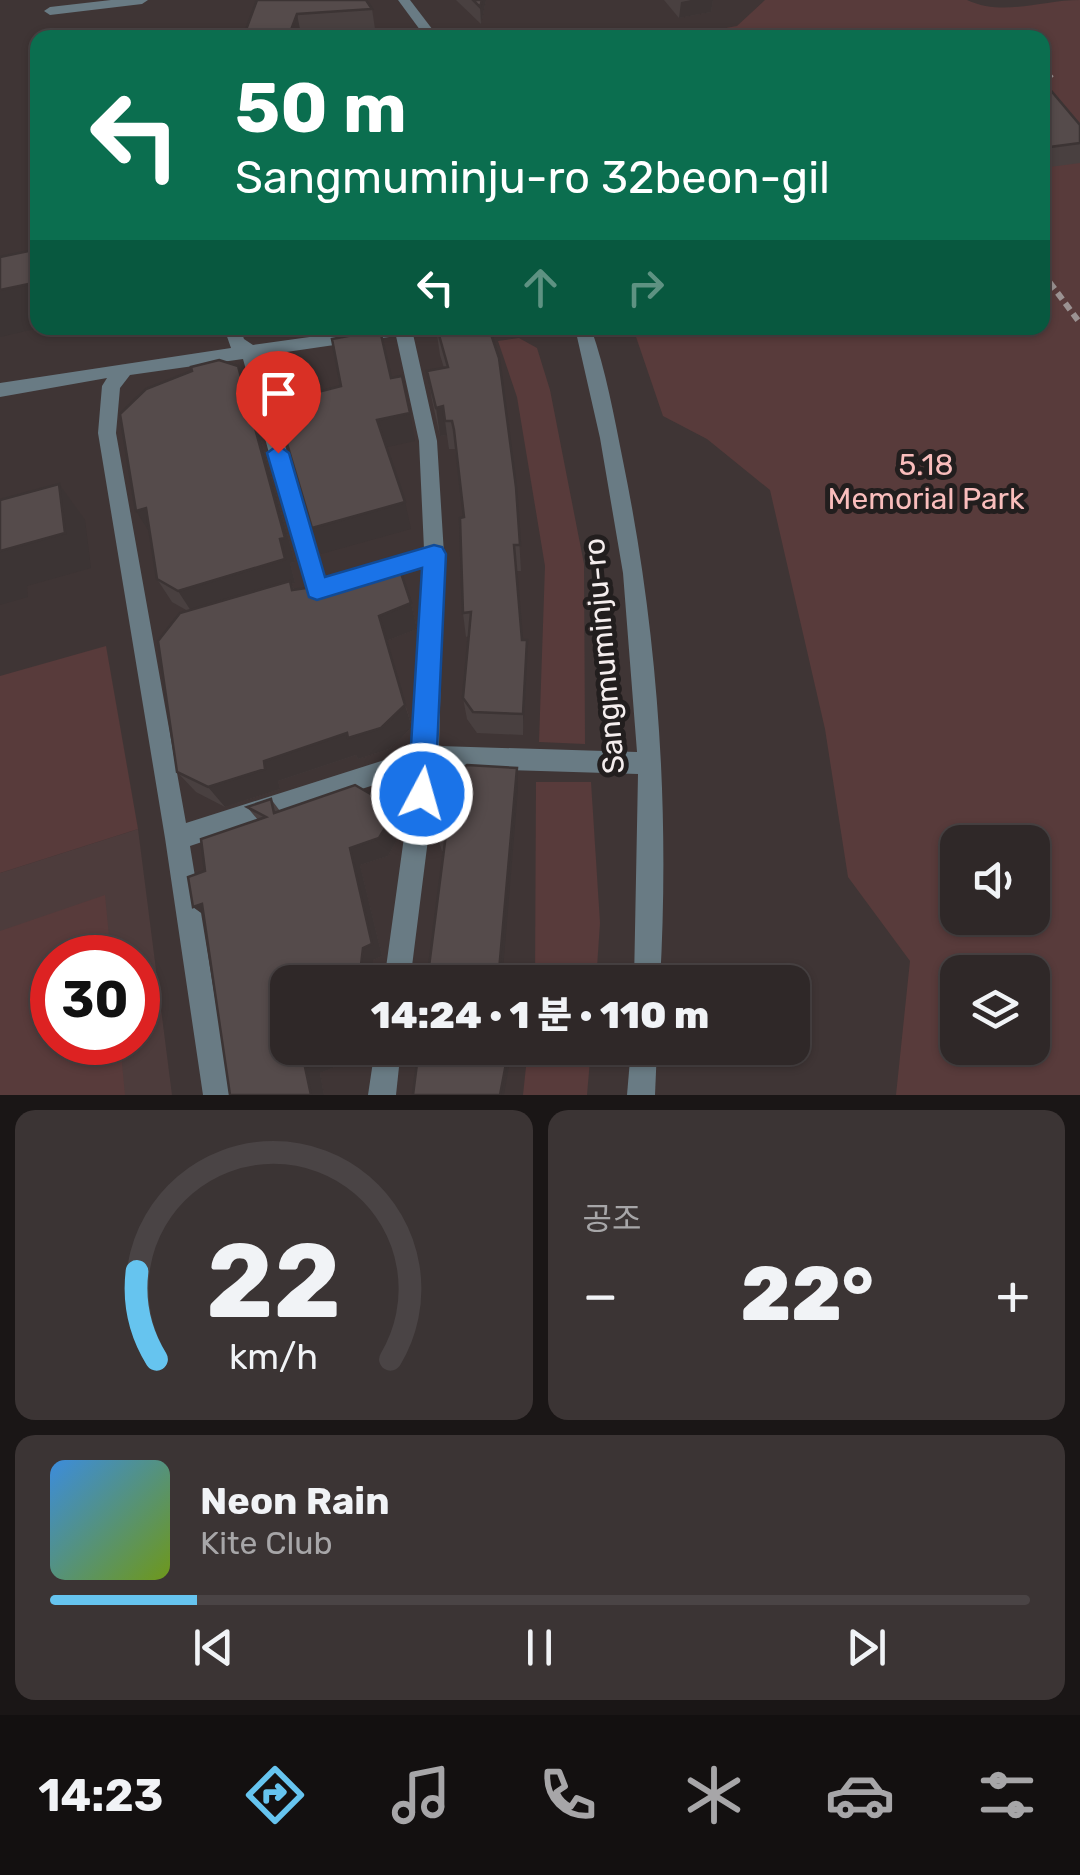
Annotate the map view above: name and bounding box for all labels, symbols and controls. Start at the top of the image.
text: 50 m [235,67,407,150]
icon: left [70,70,200,200]
text: Sangmuminju-ro 32beon-gil [235,151,830,204]
icon: left [408,260,463,315]
icon: ahead [513,260,568,315]
icon: right [618,260,673,315]
pin [236,351,321,454]
icon: arrive [251,366,306,421]
park label: 5.18 Memorial Park [828,447,1025,517]
street label: Sangmuminju-ro [576,537,632,775]
position arrow [370,742,474,846]
map controls [940,825,1050,1065]
button: sound [940,825,1050,935]
speed limit sign: 30 [30,935,160,1065]
button: layers [940,955,1050,1065]
text: 14:24 · 1 분 · 110 m [371,992,709,1038]
text: 공조 [583,1200,641,1238]
text: 22 [206,1220,341,1343]
text: 22° [740,1250,874,1339]
text: − [583,1263,618,1328]
text: + [996,1263,1030,1328]
text: km/h [229,1336,318,1378]
text: Neon Rain [200,1478,390,1524]
text: Kite Club [200,1524,333,1562]
icon: previous [186,1620,241,1675]
icon: pause [512,1620,567,1675]
icon: next [839,1620,894,1675]
icon: directions [240,1760,310,1830]
icon: music [386,1760,456,1830]
icon: phone [533,1760,603,1830]
icon: climate [679,1760,749,1830]
icon: car [825,1760,895,1830]
icon: filters [972,1760,1042,1830]
text: 14:23 [38,1769,163,1822]

